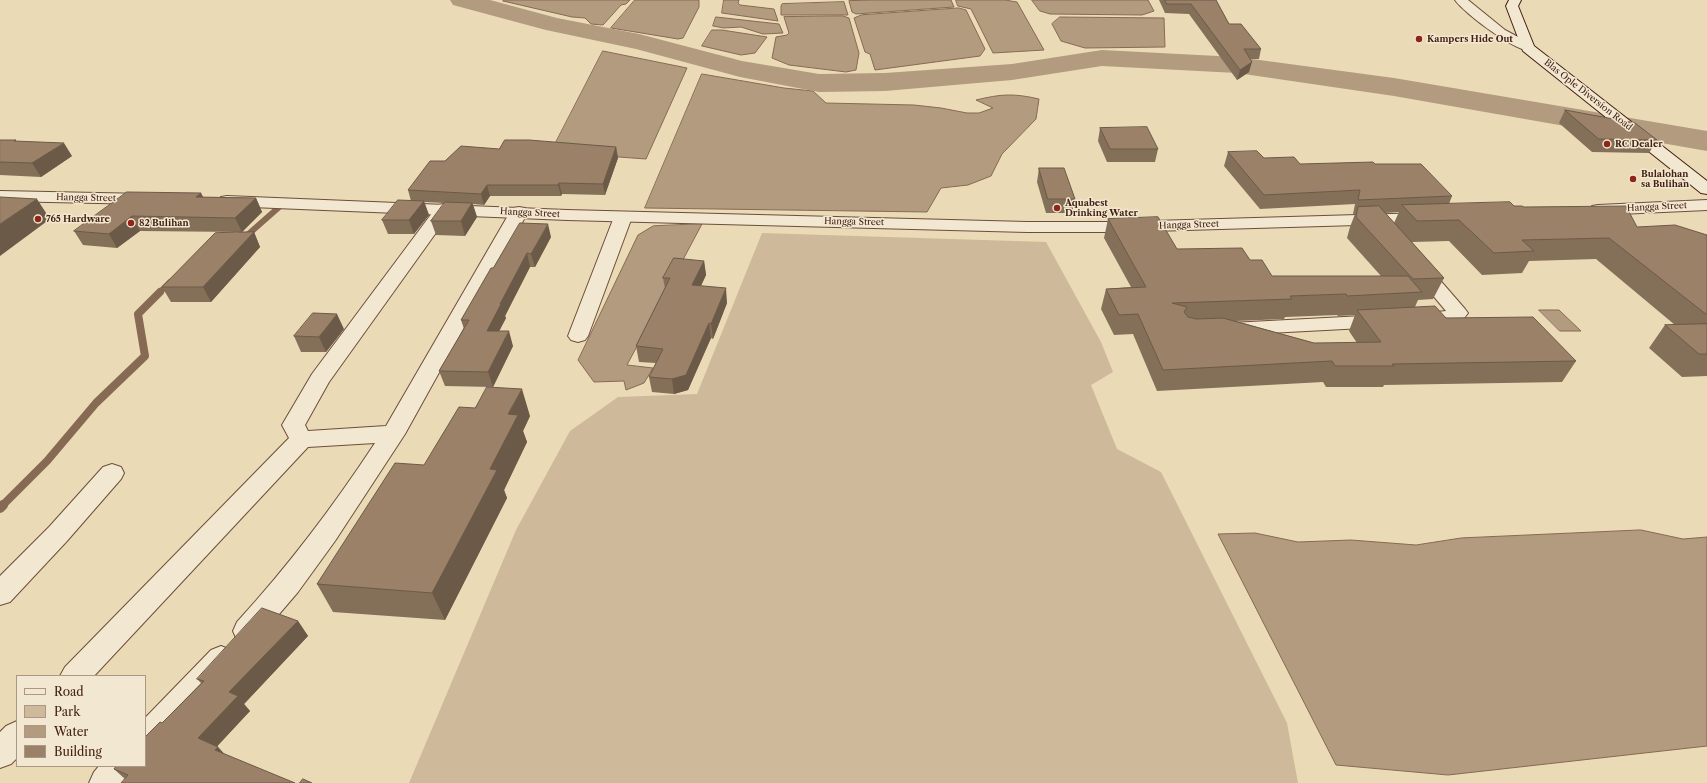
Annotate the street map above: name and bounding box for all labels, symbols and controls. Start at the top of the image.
marker: Kampers Hide Out [1414,34,1424,44]
place label: Kampers Hide Out [1427,34,1513,44]
street label: Blas Ople Diversion Road [1542,57,1634,133]
marker: RC Dealer [1602,139,1612,149]
place label: RC Dealer [1615,139,1663,149]
place label: Bulalohan sa Bulihan [1641,169,1689,190]
marker: Bulalohan sa Bulihan [1628,174,1638,184]
street label: Hangga Street [56,192,116,204]
place label: Aquabest Drinking Water [1065,198,1138,219]
street label: Hangga Street [1627,200,1687,214]
marker: Aquabest Drinking Water [1052,203,1062,213]
street label: Hangga Street [500,206,560,220]
marker: 765 Hardware [33,214,43,224]
place label: 765 Hardware [46,214,110,224]
street label: Hangga Street [824,216,884,228]
marker: 82 Bulihan [126,218,136,228]
place label: 82 Bulihan [139,218,189,228]
street label: Hangga Street [1159,219,1219,231]
legend [16,675,146,767]
text: Road [54,684,84,699]
text: Park [54,704,80,719]
text: Water [54,724,88,739]
text: Building [54,744,102,759]

